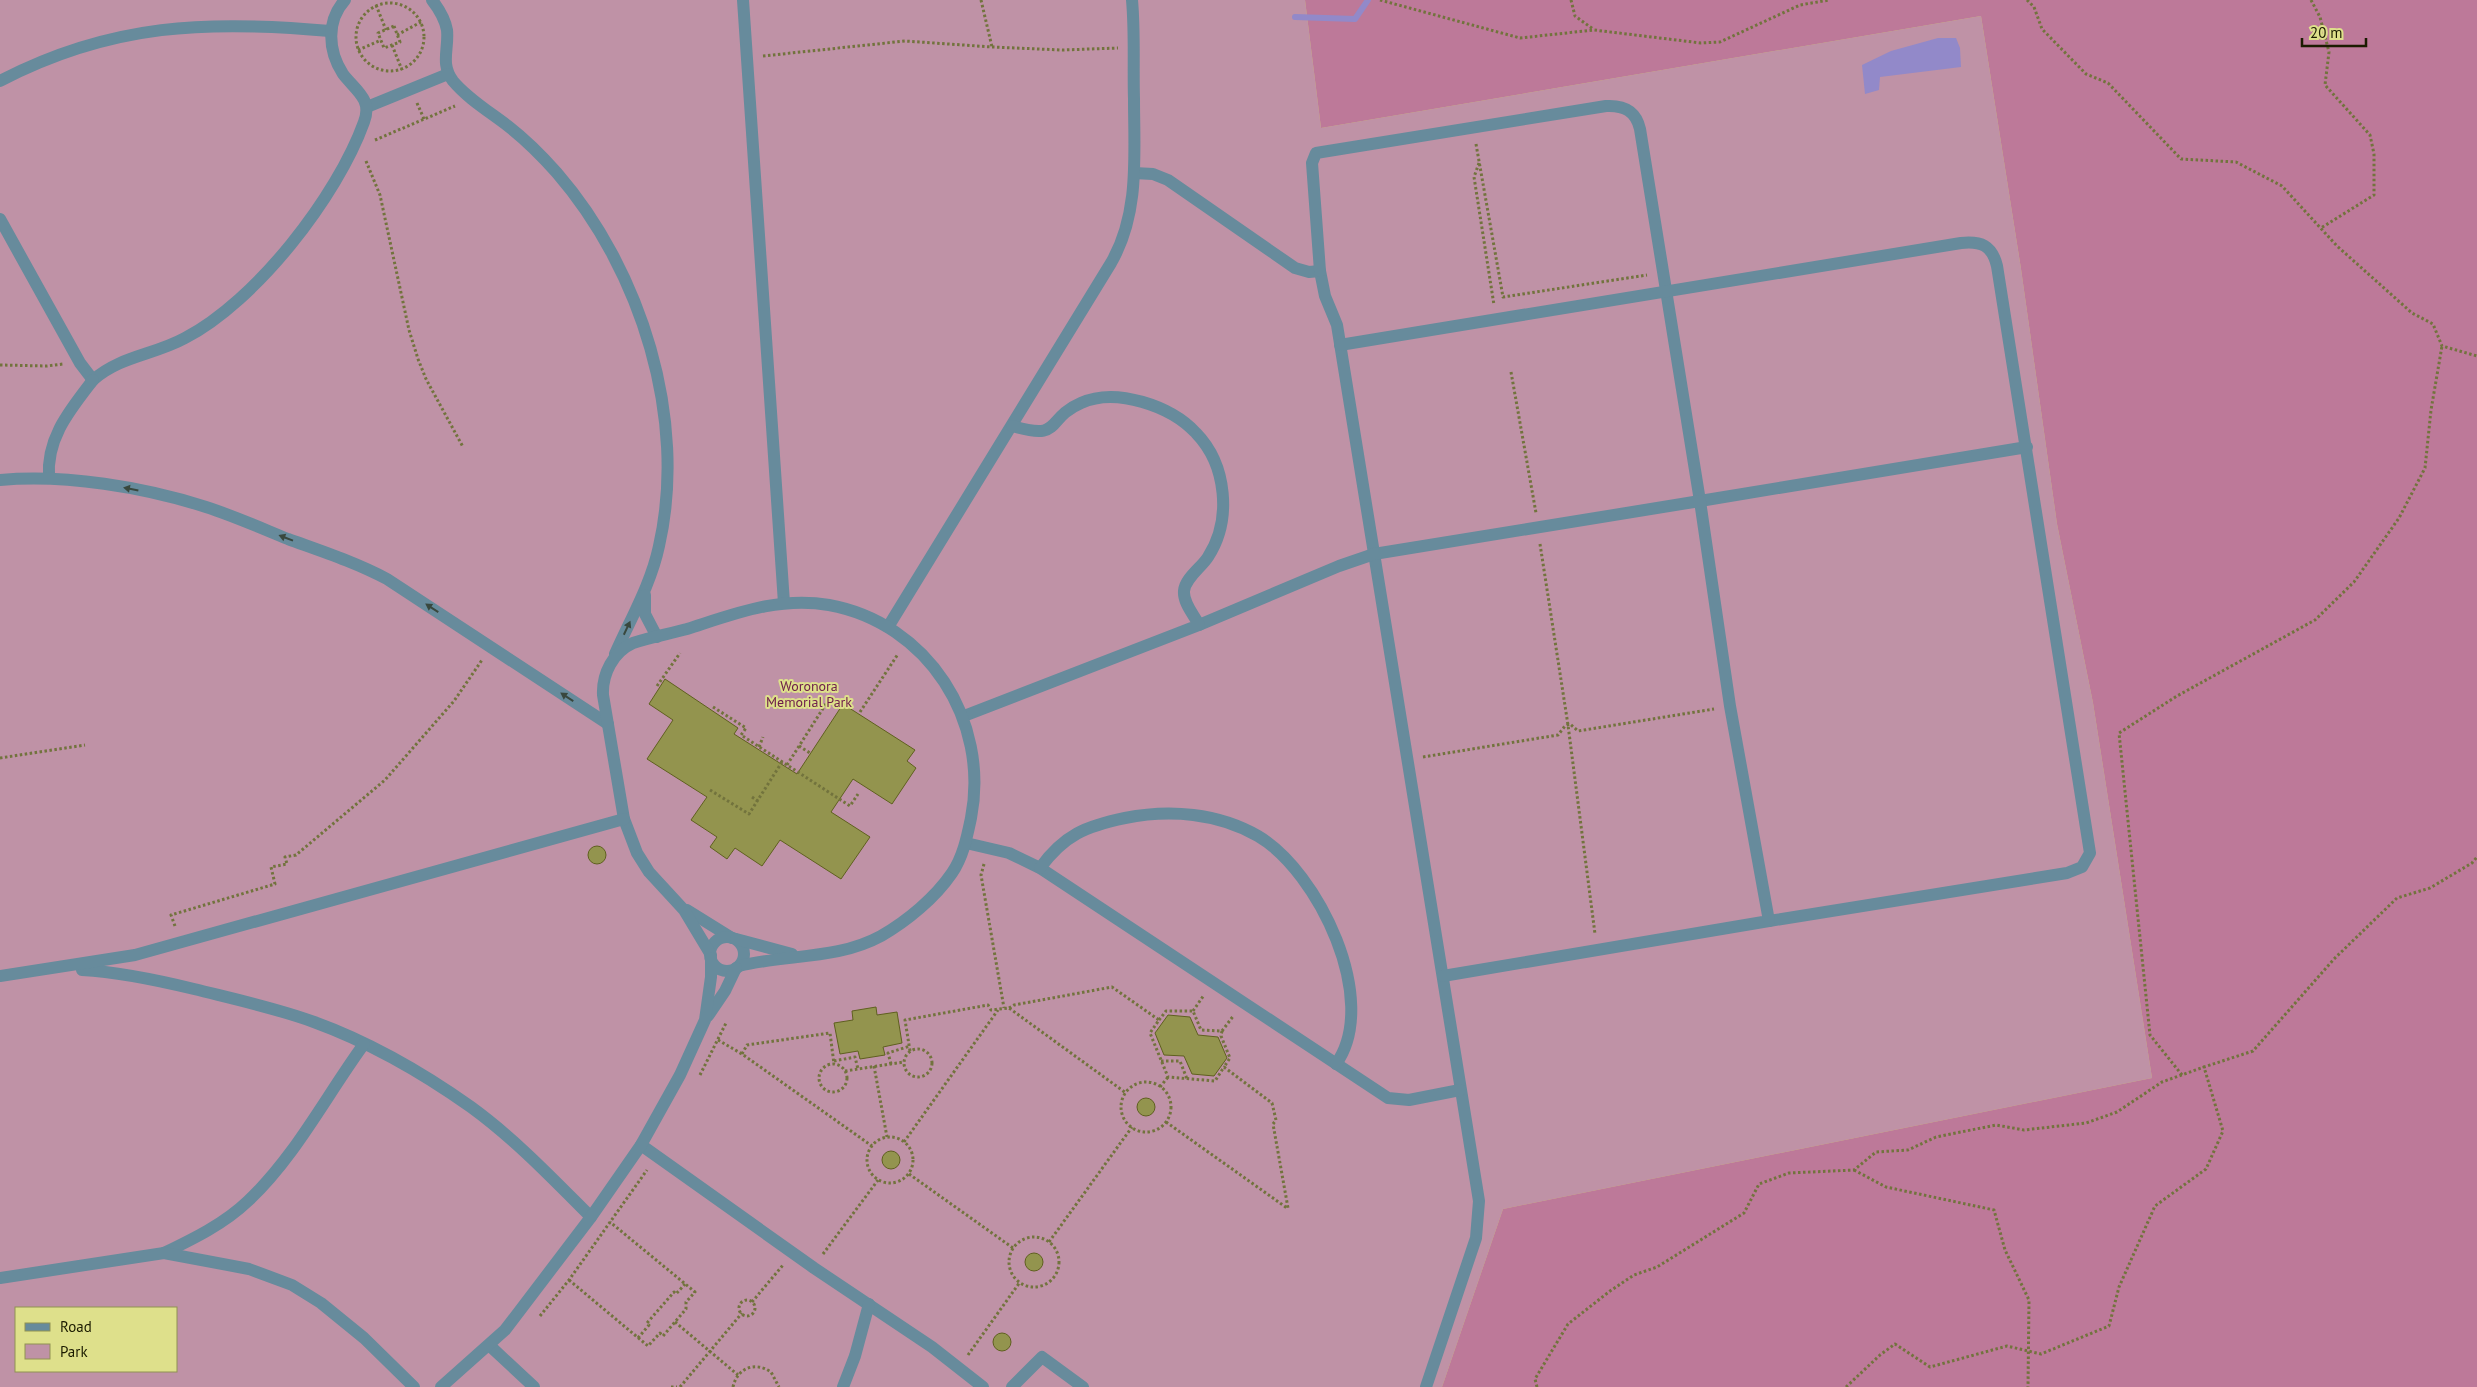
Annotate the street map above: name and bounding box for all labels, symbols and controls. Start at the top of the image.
scale bar [2302,15,2366,47]
text: 20 m [2310,23,2343,42]
one-way arrow [123,485,139,493]
one-way arrow [278,534,293,542]
one-way arrow [425,603,438,613]
one-way arrow [623,620,631,635]
park label: Woronora Memorial Park [766,677,852,711]
one-way arrow [561,693,574,702]
legend [15,1307,178,1372]
text: Road [60,1317,92,1336]
text: Park [60,1342,88,1361]

